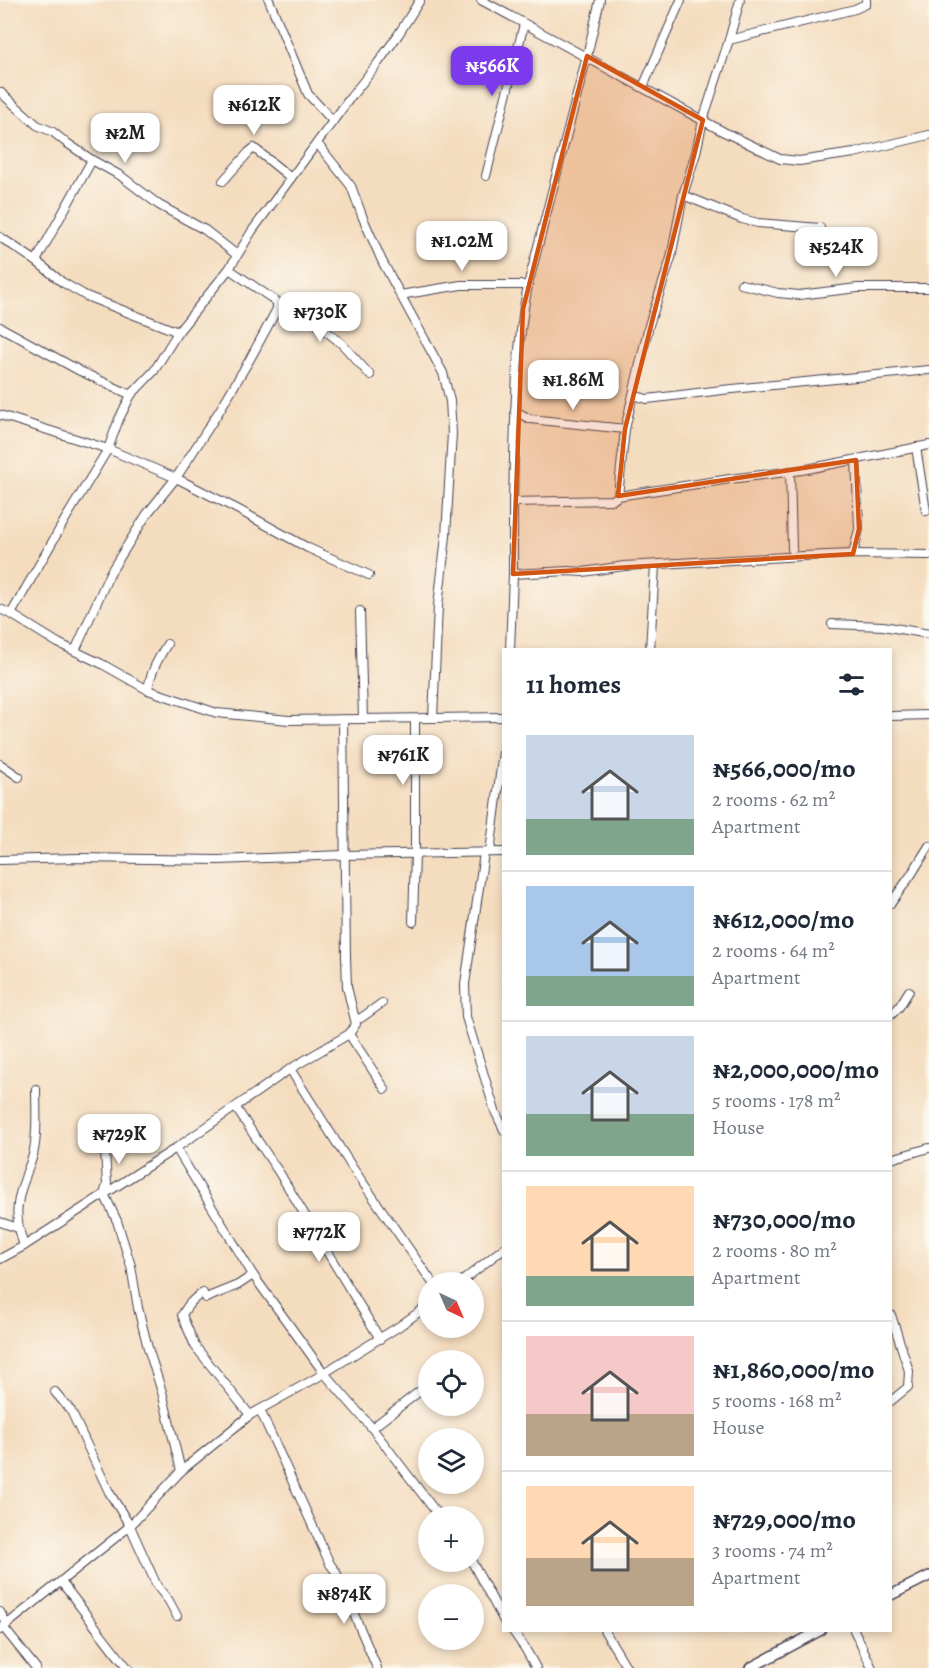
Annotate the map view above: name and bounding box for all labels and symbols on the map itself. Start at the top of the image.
pin: ₦566K [450,46,534,97]
pin: ₦612K [212,85,296,136]
pin: ₦2M [96,113,154,164]
pin: ₦1.02M [413,221,511,272]
pin: ₦524K [794,227,878,278]
pin: ₦730K [278,292,362,343]
pin: ₦1.86M [524,360,622,411]
pin: ₦761K [361,735,445,786]
pin: ₦729K [77,1114,161,1165]
pin: ₦772K [277,1212,361,1263]
north arrow [418,1272,484,1338]
pin: ₦874K [302,1574,386,1625]

